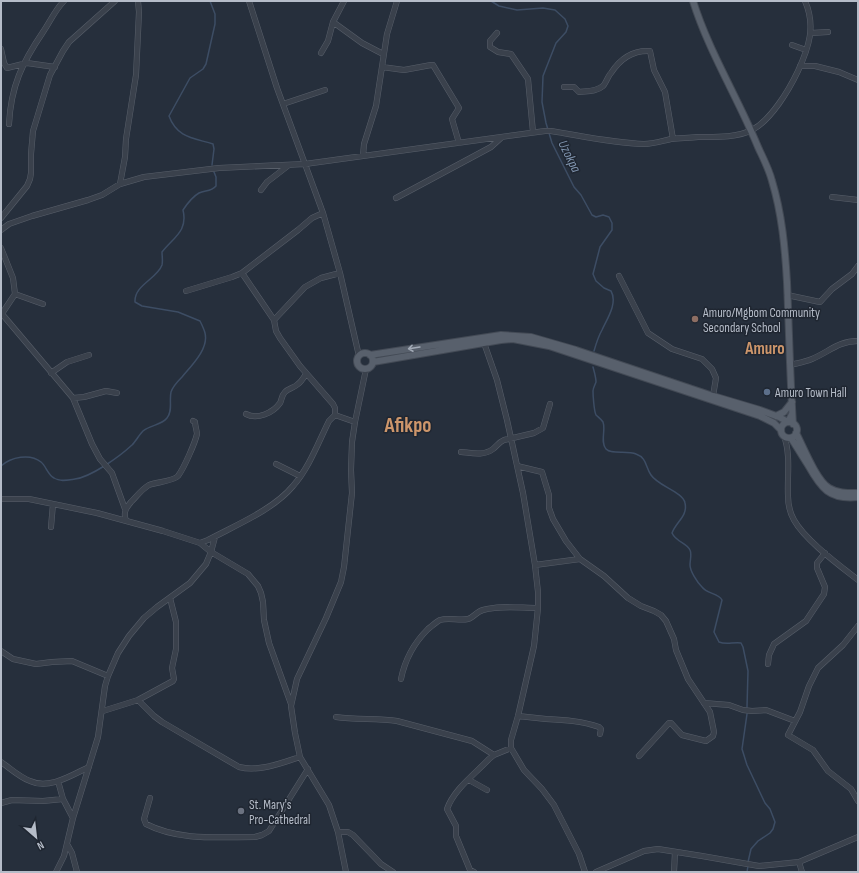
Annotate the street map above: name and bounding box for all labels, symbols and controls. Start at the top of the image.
water label: Uzokpa [555,137,585,175]
place label: Amuro/Mgbom Community Secondary School [702,305,820,336]
marker: Amuro/Mgbom Community Secondary School [690,314,700,324]
district label: Amuro [744,339,785,359]
one-way arrow [408,344,421,352]
place label: Amuro Town Hall [774,385,847,401]
marker: Amuro Town Hall [762,387,772,397]
district label: Afikpo [384,413,431,438]
place label: St. Mary's Pro-Cathedral [249,797,310,828]
marker: St. Mary's Pro-Cathedral [236,806,246,816]
north arrow [16,817,56,857]
text: N [35,838,46,853]

